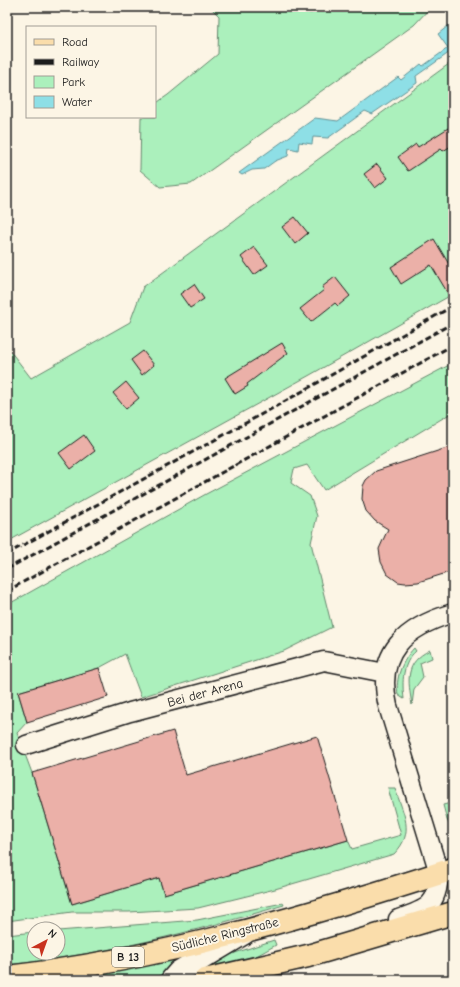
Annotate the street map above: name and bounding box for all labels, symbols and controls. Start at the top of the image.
legend [26,26,156,118]
text: Road [62,35,88,49]
text: Railway [62,55,100,69]
text: Park [62,75,85,89]
text: Water [62,95,92,109]
street label: Bei der Arena [166,675,245,710]
street label: Südliche Ringstraße [170,914,281,955]
north arrow [26,921,66,961]
text: N [45,927,59,941]
road number: B 13 [112,947,144,967]

